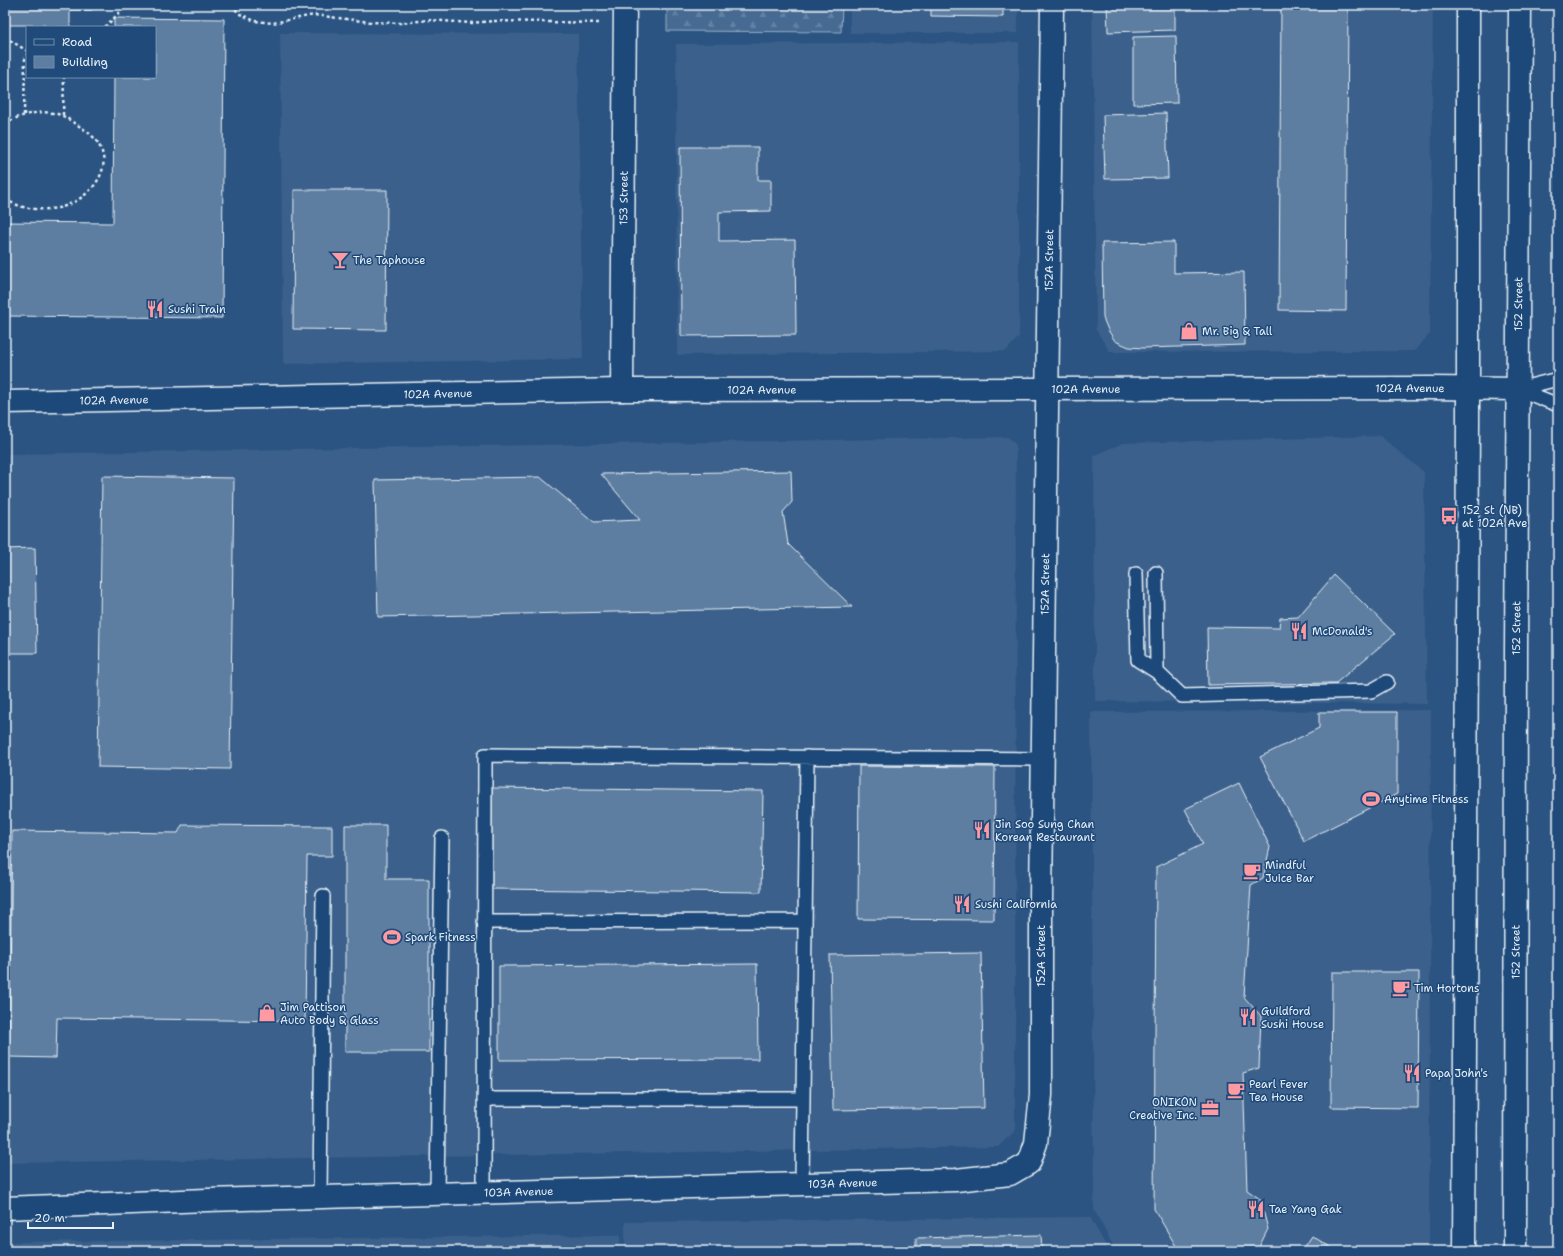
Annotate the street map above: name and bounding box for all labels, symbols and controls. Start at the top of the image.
legend [26,26,156,78]
text: Road [62,34,93,50]
text: Building [62,54,108,70]
street label: 153 Street [616,171,632,225]
street label: 152A Street [1041,229,1057,291]
bar icon: The Taphouse [330,250,350,270]
place label: The Taphouse [353,253,426,268]
street label: 152 Street [1511,277,1526,331]
restaurant icon: Sushi Train [145,299,165,319]
place label: Sushi Train [168,302,226,317]
shop icon: Mr. Big & Tall [1179,321,1199,341]
place label: Mr. Big & Tall [1202,324,1273,339]
street label: 102A Avenue [1375,381,1445,396]
street label: 102A Avenue [1051,382,1120,397]
street label: 102A Avenue [727,383,796,398]
street label: 102A Avenue [403,386,473,402]
street label: 102A Avenue [79,392,149,409]
place label: 152 St (NB) at 102A Ave [1462,503,1527,531]
bus stop icon: 152 St (NB) at 102A Ave [1439,506,1459,526]
street label: 152A Street [1038,553,1053,615]
street label: 152 Street [1509,601,1524,655]
restaurant icon: McDonald's [1289,621,1309,641]
place label: McDonald's [1312,624,1372,639]
sports icon: Anytime Fitness [1361,789,1381,809]
place label: Anytime Fitness [1384,792,1469,807]
place label: Jin Soo Sung Chan Korean Restaurant [995,817,1095,845]
restaurant icon: Jin Soo Sung Chan Korean Restaurant [972,820,992,840]
place label: Mindful Juice Bar [1265,858,1314,886]
cafe icon: Mindful Juice Bar [1242,861,1262,881]
restaurant icon: Sushi California [952,894,972,914]
place label: Sushi California [975,897,1057,912]
street label: 152A Street [1034,925,1049,987]
street label: 152 Street [1508,925,1524,979]
sports icon: Spark Fitness [382,927,402,947]
place label: Spark Fitness [405,930,476,945]
cafe icon: Tim Hortons [1391,978,1411,998]
place label: Tim Hortons [1414,981,1479,996]
place label: Jim Pattison Auto Body & Glass [280,1000,379,1028]
shop icon: Jim Pattison Auto Body & Glass [257,1003,277,1023]
place label: Guildford Sushi House [1261,1004,1324,1032]
restaurant icon: Guildford Sushi House [1238,1007,1258,1027]
restaurant icon: Papa John's [1402,1063,1422,1083]
place label: Papa John's [1425,1066,1488,1081]
place label: Pearl Fever Tea House [1249,1077,1308,1105]
cafe icon: Pearl Fever Tea House [1226,1080,1246,1100]
place label: ONIKON Creative Inc. [1129,1095,1197,1123]
office icon: ONIKON Creative Inc. [1200,1098,1220,1118]
street label: 103A Avenue [808,1175,878,1192]
street label: 103A Avenue [484,1184,554,1201]
restaurant icon: Tae Yang Gak [1246,1199,1266,1219]
place label: Tae Yang Gak [1269,1202,1342,1217]
scale bar [28,1204,113,1230]
text: 20 m [34,1210,65,1226]

